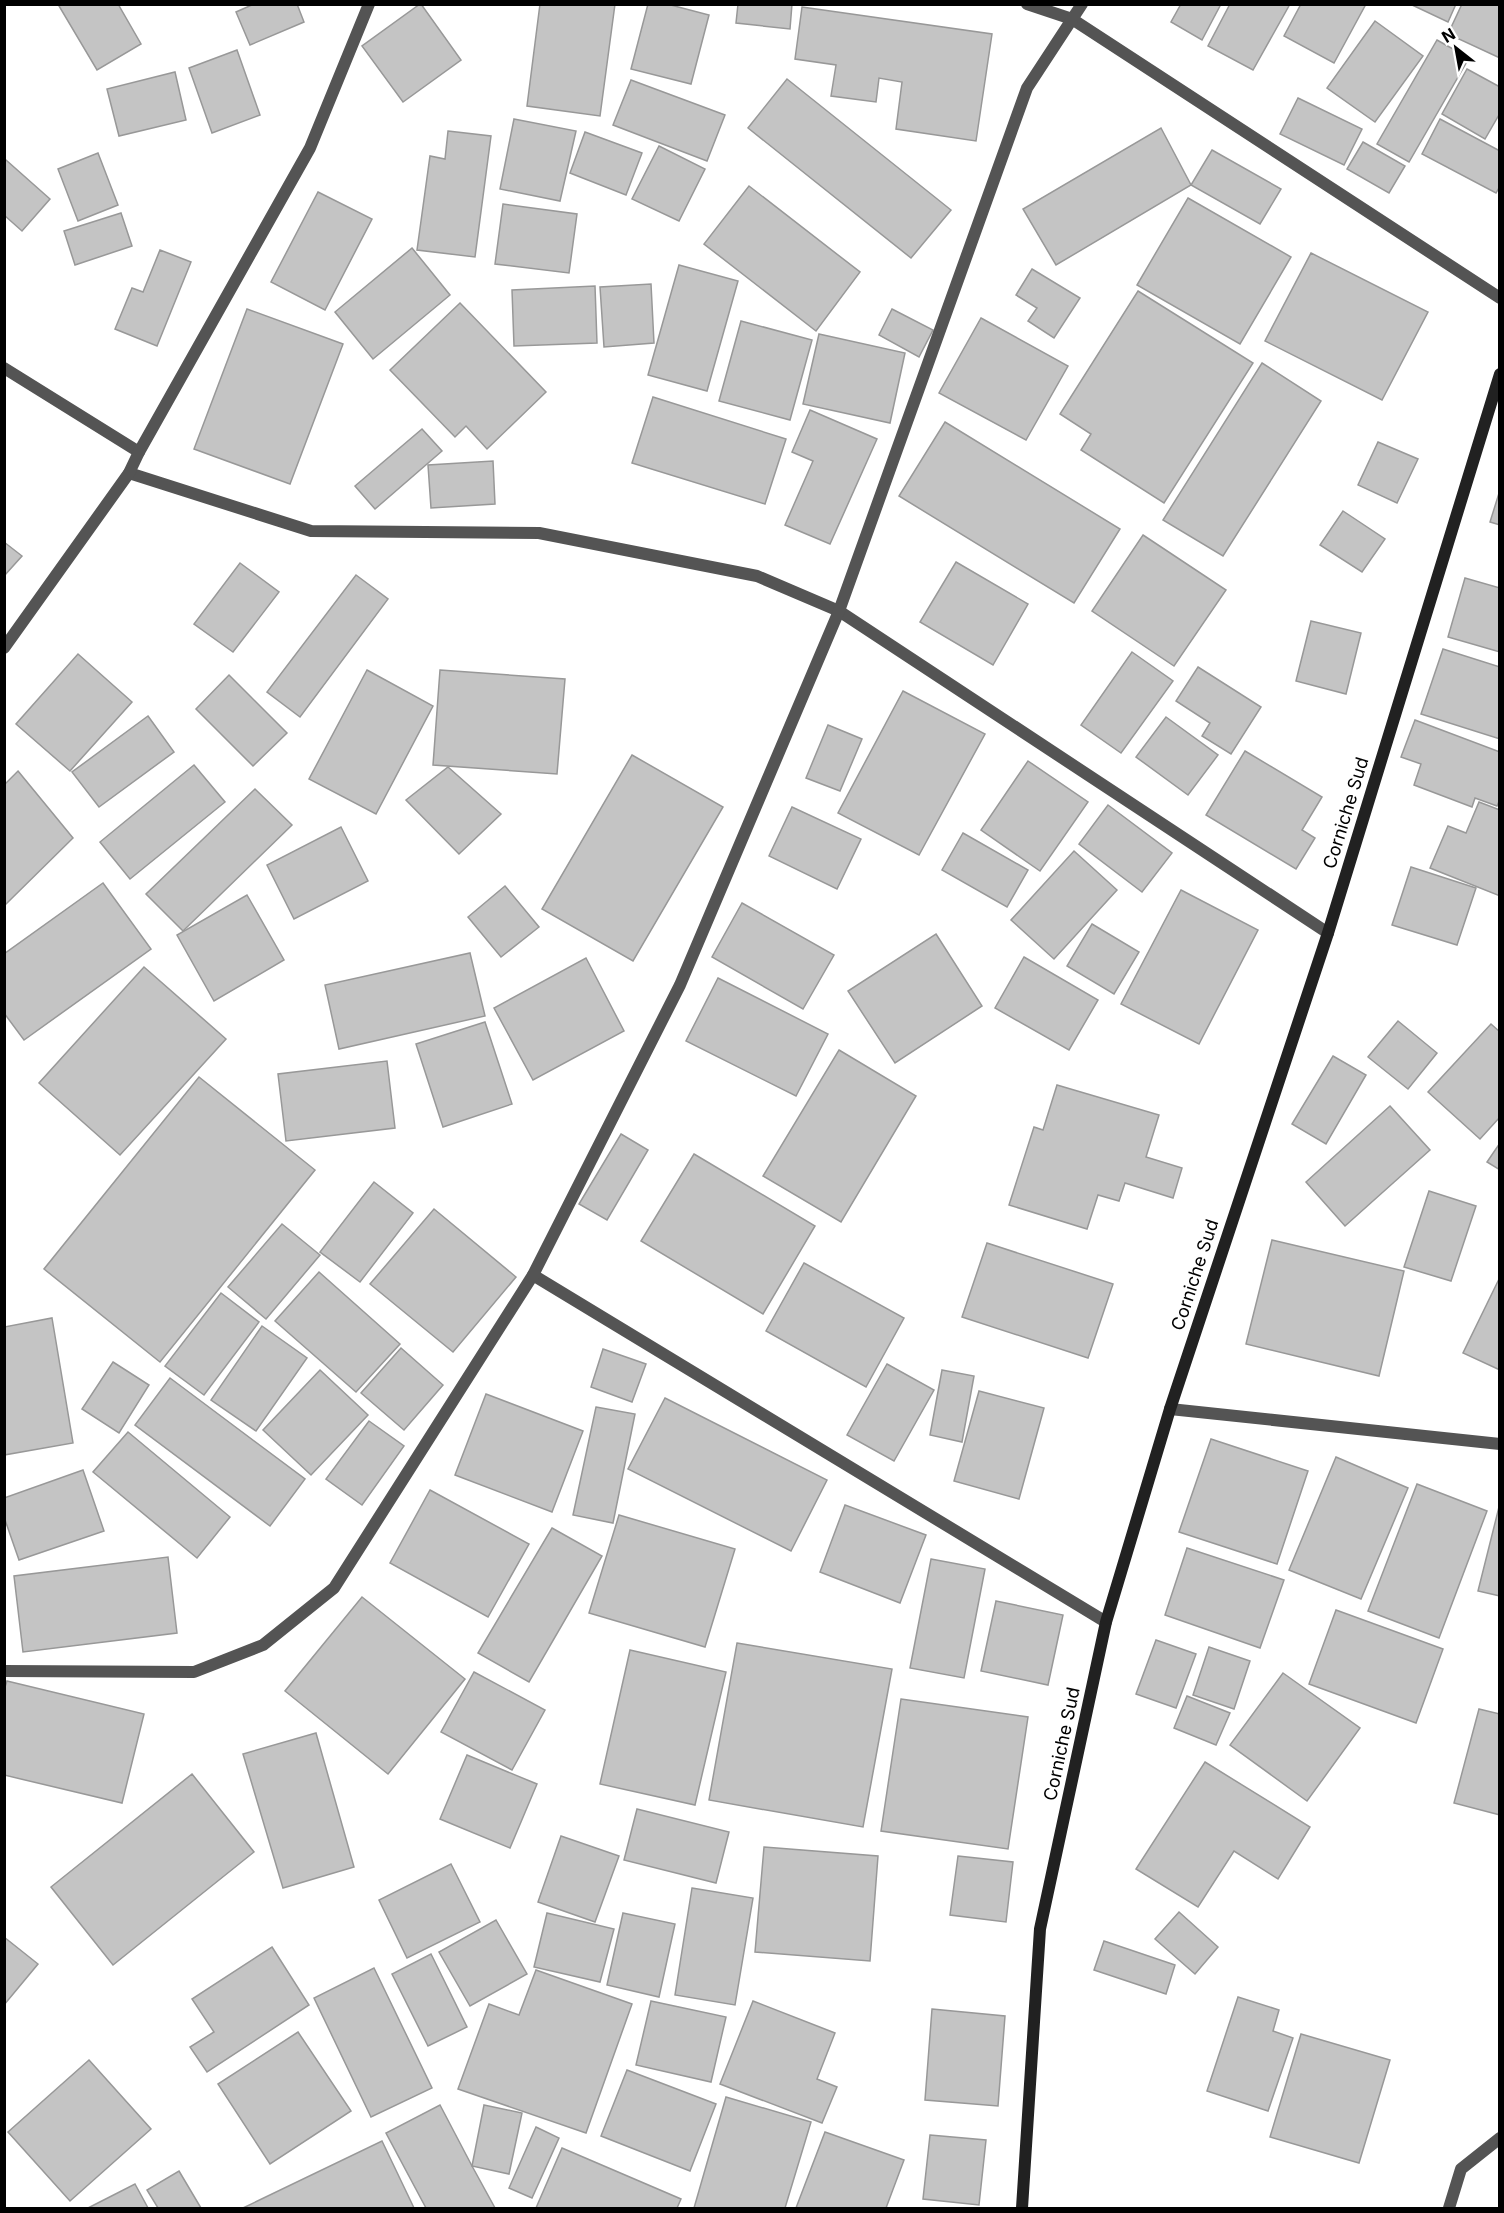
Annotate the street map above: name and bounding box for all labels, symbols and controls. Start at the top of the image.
north arrow [1426,18,1486,78]
text: N [1438,23,1459,47]
street label: Corniche Sud [1319,754,1372,871]
street label: Corniche Sud [1167,1217,1222,1333]
street label: Corniche Sud [1039,1685,1084,1803]

